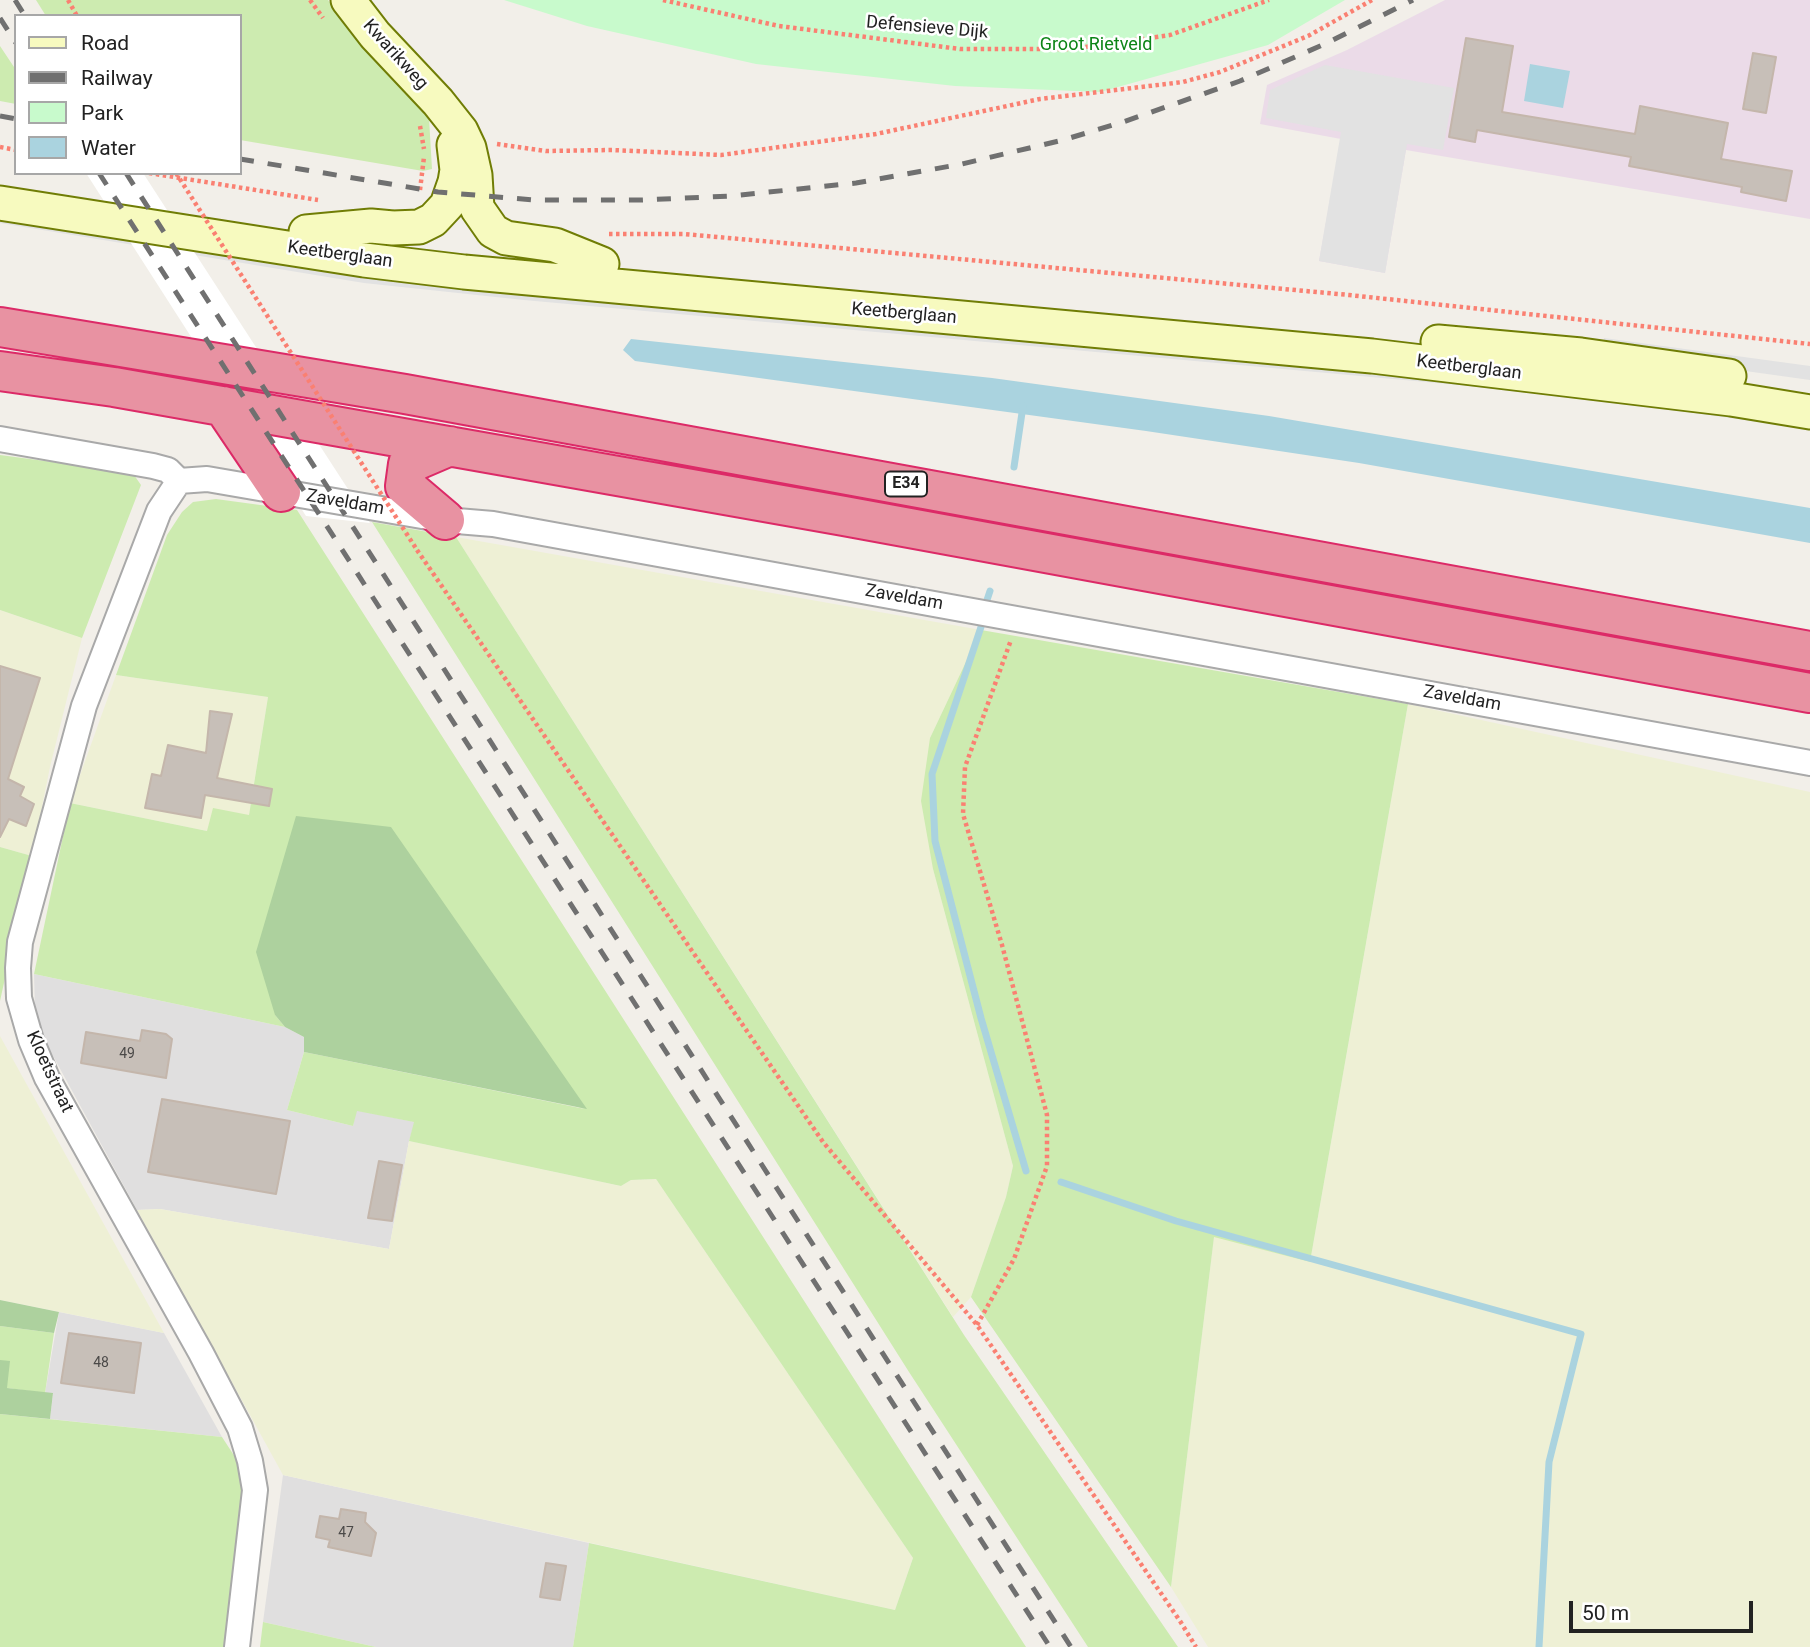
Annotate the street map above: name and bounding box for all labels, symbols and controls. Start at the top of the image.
street label: Defensieve Dijk [865,12,989,44]
legend [14,14,242,175]
street label: Kwarikweg [358,16,432,94]
text: Road [81,31,129,55]
park label: Groot Rietveld [1040,34,1152,56]
text: Railway [81,66,153,90]
text: Park [81,101,123,125]
text: Water [81,136,136,160]
street label: Keetberglaan [286,237,394,273]
street label: Keetberglaan [850,299,958,329]
street label: Keetberglaan [1415,351,1523,385]
road number: E34 [885,471,927,496]
street label: Zaveldam [304,486,386,520]
street label: Zaveldam [863,581,945,615]
street label: Zaveldam [1421,682,1503,716]
street label: Kloetstraat [21,1028,77,1116]
house number: 49 [119,1046,135,1062]
house number: 48 [93,1355,109,1371]
house number: 47 [338,1525,354,1541]
scale bar [1572,1588,1756,1632]
text: 50 m [1582,1601,1629,1625]

